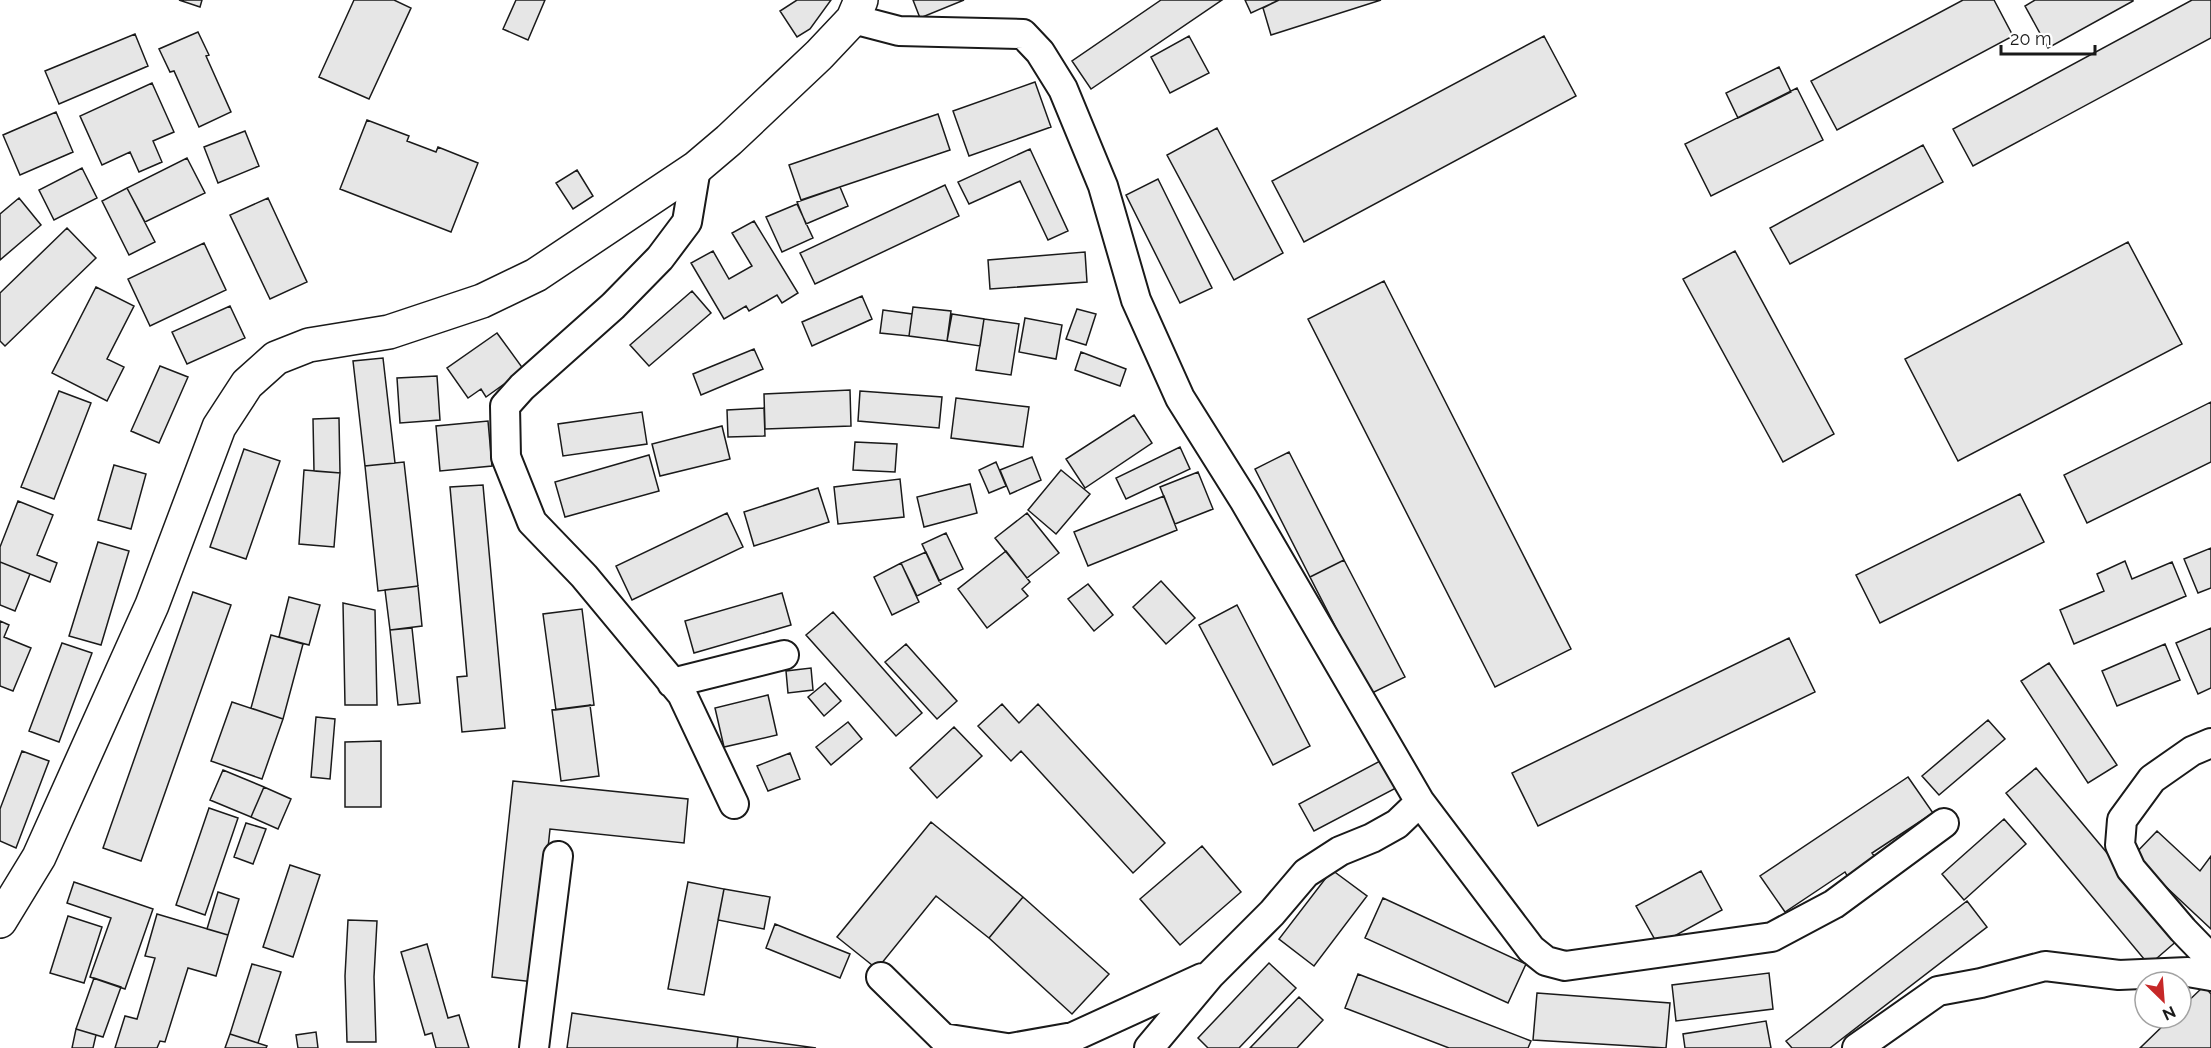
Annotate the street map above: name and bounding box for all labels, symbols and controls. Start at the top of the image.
scale bar [2001,18,2096,56]
text: 20 m [2010,28,2052,49]
north arrow [2133,970,2193,1030]
text: N [2160,1002,2179,1024]

